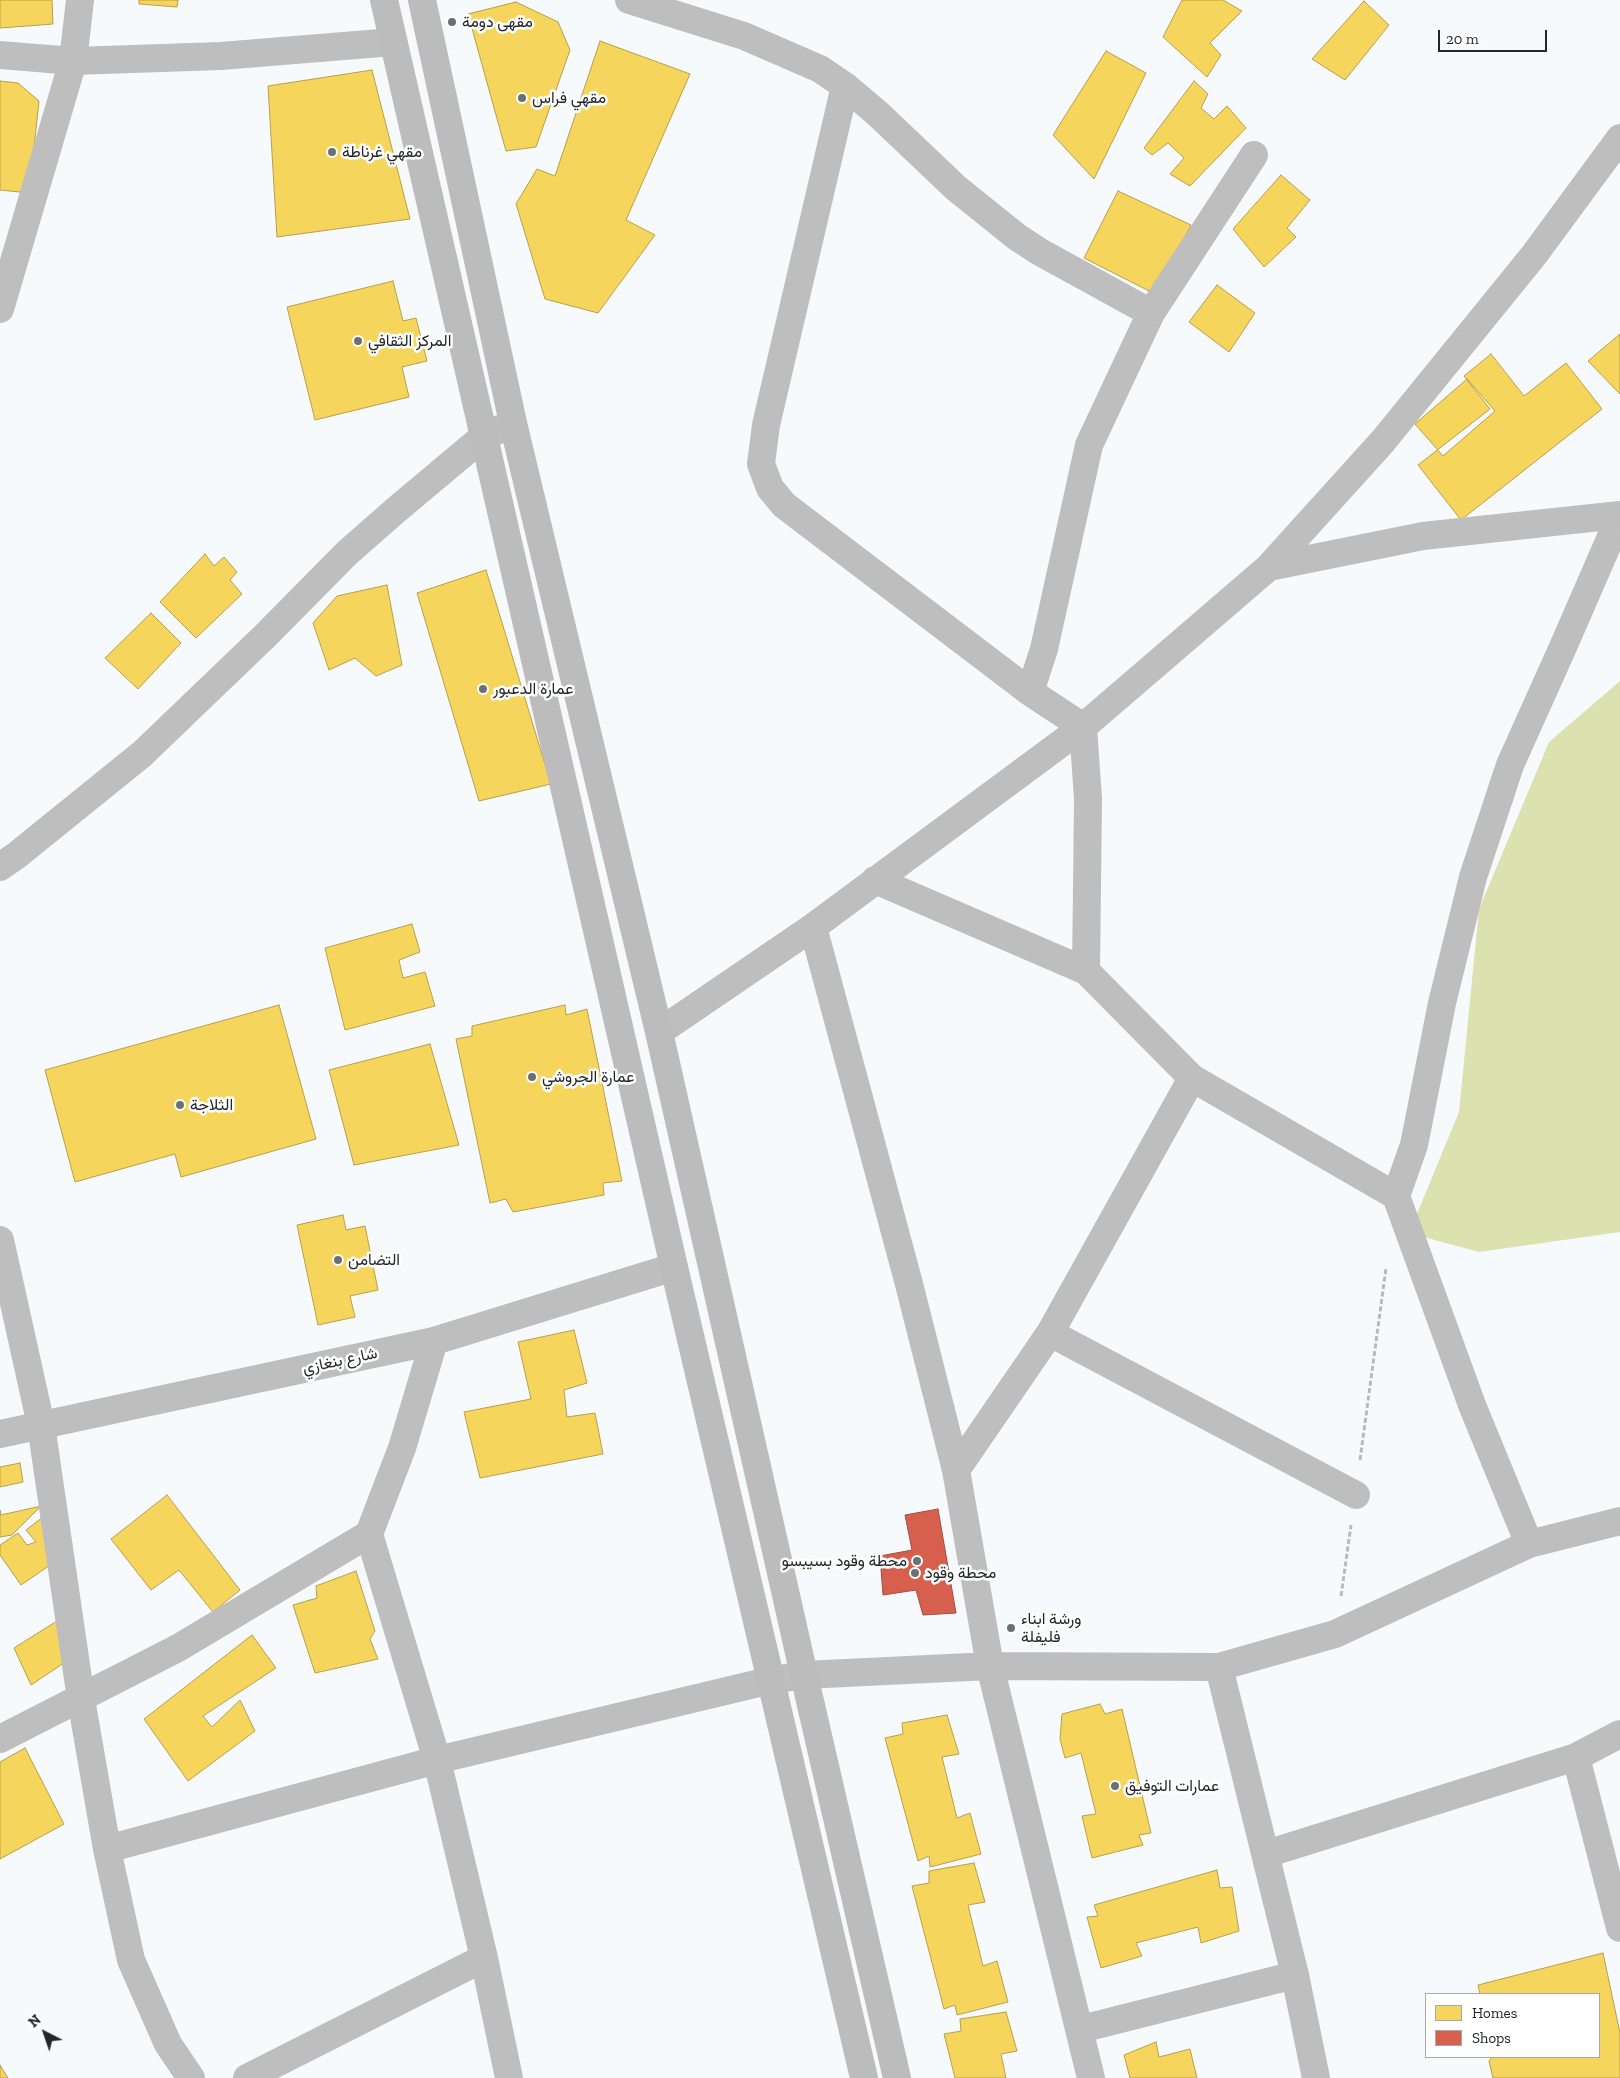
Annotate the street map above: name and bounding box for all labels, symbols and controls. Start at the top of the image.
place label: مقهى دومة [462,12,533,32]
marker: مقهى دومة [446,16,458,28]
scale bar [1440,20,1549,52]
text: 20 m [1446,30,1479,48]
place label: مقهي فراس [532,88,606,108]
marker: مقهي فراس [516,92,528,104]
place label: مقهي غرناطة [342,142,422,162]
marker: مقهي غرناطة [326,146,338,158]
place label: المركز الثقافي [368,331,451,351]
marker: المركز الثقافي [352,335,364,347]
place label: عمارة الدعبور [493,679,573,699]
marker: عمارة الدعبور [477,683,489,695]
place label: عمارة الجروشي [542,1067,634,1087]
marker: عمارة الجروشي [526,1071,538,1083]
place label: الثلاجة [190,1095,233,1115]
marker: الثلاجة [174,1099,186,1111]
place label: التضامن [348,1250,400,1270]
marker: التضامن [332,1254,344,1266]
street label: شارع بنغازي [301,1344,379,1378]
place label: محطة وقود بسيبسو [782,1551,907,1571]
marker: محطة وقود بسيبسو [911,1555,923,1567]
place label: محطة وقود [925,1563,996,1583]
marker: محطة وقود [909,1567,921,1579]
place label: ورشة ابناء فليفلة [1021,1609,1081,1647]
marker: ورشة ابناء فليفلة [1005,1622,1017,1634]
place label: عمارات التوفيق [1125,1776,1219,1796]
marker: عمارات التوفيق [1109,1780,1121,1792]
legend [1425,1993,1600,2058]
text: Homes [1472,2004,1517,2022]
north arrow [20,2008,70,2058]
text: N [25,2011,44,2031]
text: Shops [1472,2029,1511,2047]

